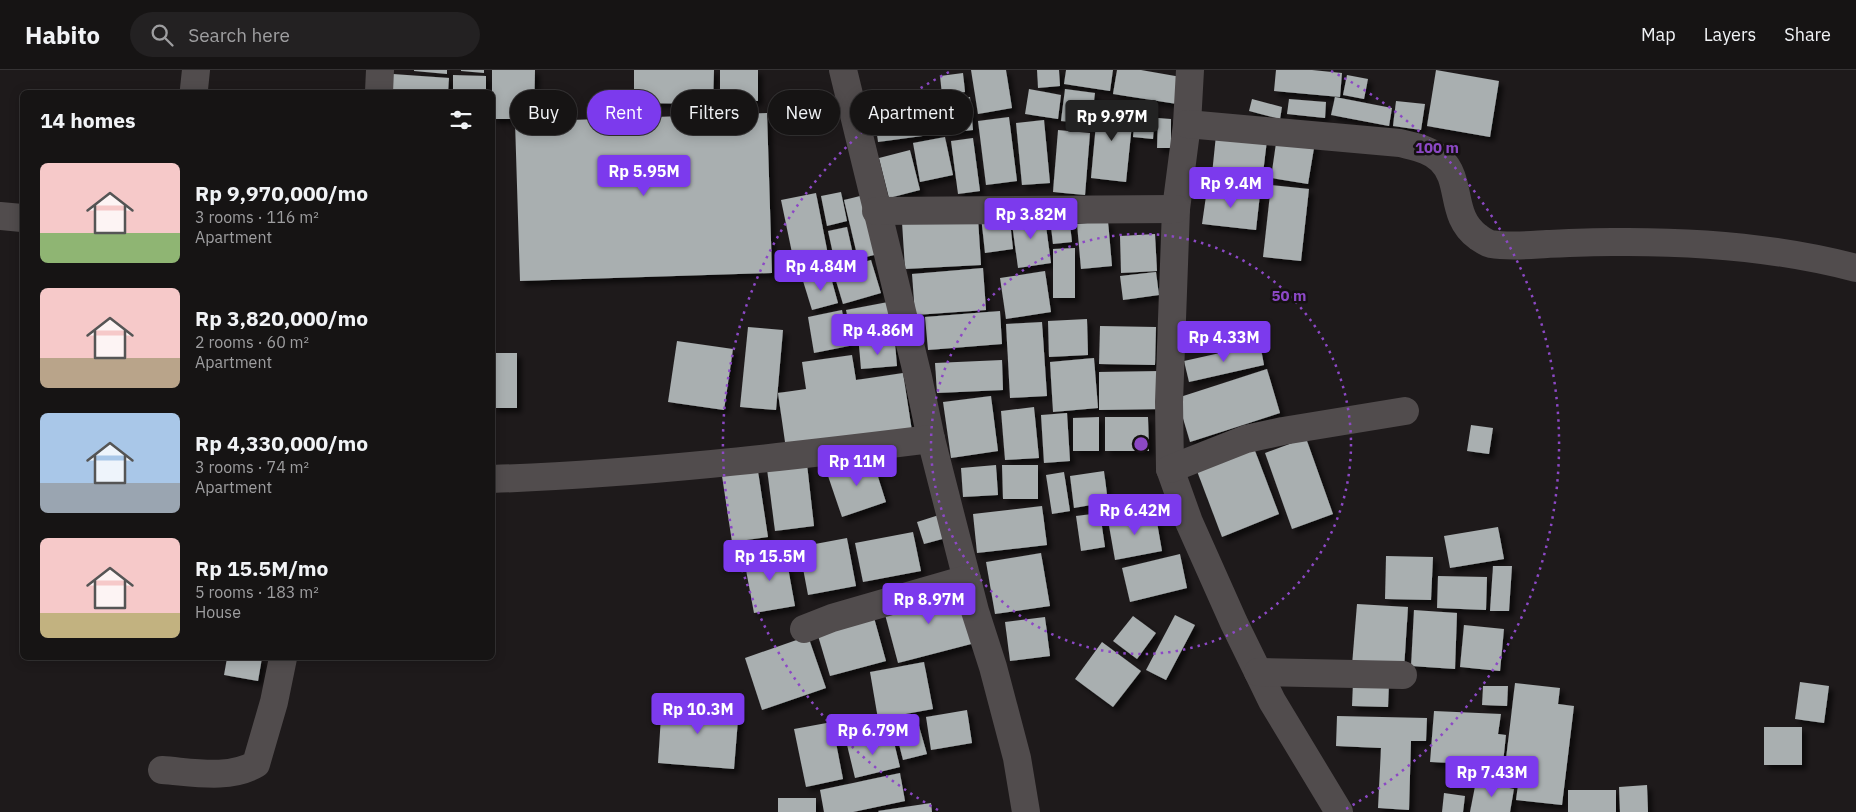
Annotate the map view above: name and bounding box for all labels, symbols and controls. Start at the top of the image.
search box [130,12,480,57]
text: Habito [25,19,100,51]
icon: search [148,21,176,49]
text: Search here [188,23,290,47]
text: Map [1641,23,1676,46]
text: Layers [1704,23,1756,46]
text: Share [1784,23,1831,46]
chip: Buy [510,90,577,135]
chip: Rent [587,90,661,135]
chip: Filters [671,90,758,135]
chip: New [768,90,840,135]
chip: Apartment [850,90,973,135]
pin: Rp 9.97M [1060,100,1164,142]
text: 14 homes [40,106,136,134]
icon: filters [447,106,475,134]
text: Rp 9.97M [1076,106,1148,126]
text: 100 m [1415,138,1459,157]
pin: Rp 5.95M [592,154,696,197]
text: Rp 5.95M [608,161,680,181]
pin: Rp 9.4M [1185,166,1277,209]
text: Rp 9.4M [1200,173,1262,193]
text: Rp 9,970,000/mo [195,179,368,207]
icon: home [80,183,140,243]
pin: Rp 3.82M [979,198,1083,240]
text: Rp 3.82M [995,204,1067,224]
text: 3 rooms · 116 m² [195,207,319,227]
text: Apartment [195,227,272,247]
pin: Rp 4.84M [769,250,873,292]
text: Rp 4.84M [785,256,857,276]
text: 50 m [1272,286,1306,305]
text: Rp 3,820,000/mo [195,304,368,332]
icon: home [80,308,140,368]
pin: Rp 4.86M [826,314,930,356]
text: Rp 4.86M [842,320,914,340]
pin: Rp 4.33M [1172,320,1276,363]
text: Rp 4.33M [1188,327,1260,347]
text: 2 rooms · 60 m² [195,332,309,352]
text: Apartment [195,352,272,372]
text: Rp 4,330,000/mo [195,429,368,457]
icon: home [80,433,140,493]
centre of rings [1132,435,1150,453]
pin: Rp 11M [816,444,898,487]
text: Rp 11M [829,451,885,471]
text: 3 rooms · 74 m² [195,457,309,477]
text: Apartment [195,477,272,497]
pin: Rp 6.42M [1083,494,1187,536]
text: Rp 6.42M [1099,500,1171,520]
pin: Rp 15.5M [718,540,822,582]
text: Rp 15.5M [734,546,806,566]
text: Rp 15.5M/mo [195,554,328,582]
icon: home [80,558,140,618]
text: 5 rooms · 183 m² [195,582,319,602]
pin: Rp 8.97M [877,582,981,625]
text: Rp 8.97M [893,589,965,609]
text: House [195,602,241,622]
pin: Rp 10.3M [646,692,750,735]
text: Rp 10.3M [662,699,734,719]
pin: Rp 6.79M [821,714,925,756]
text: Rp 6.79M [837,720,909,740]
pin: Rp 7.43M [1440,756,1544,798]
text: Rp 7.43M [1456,762,1528,782]

